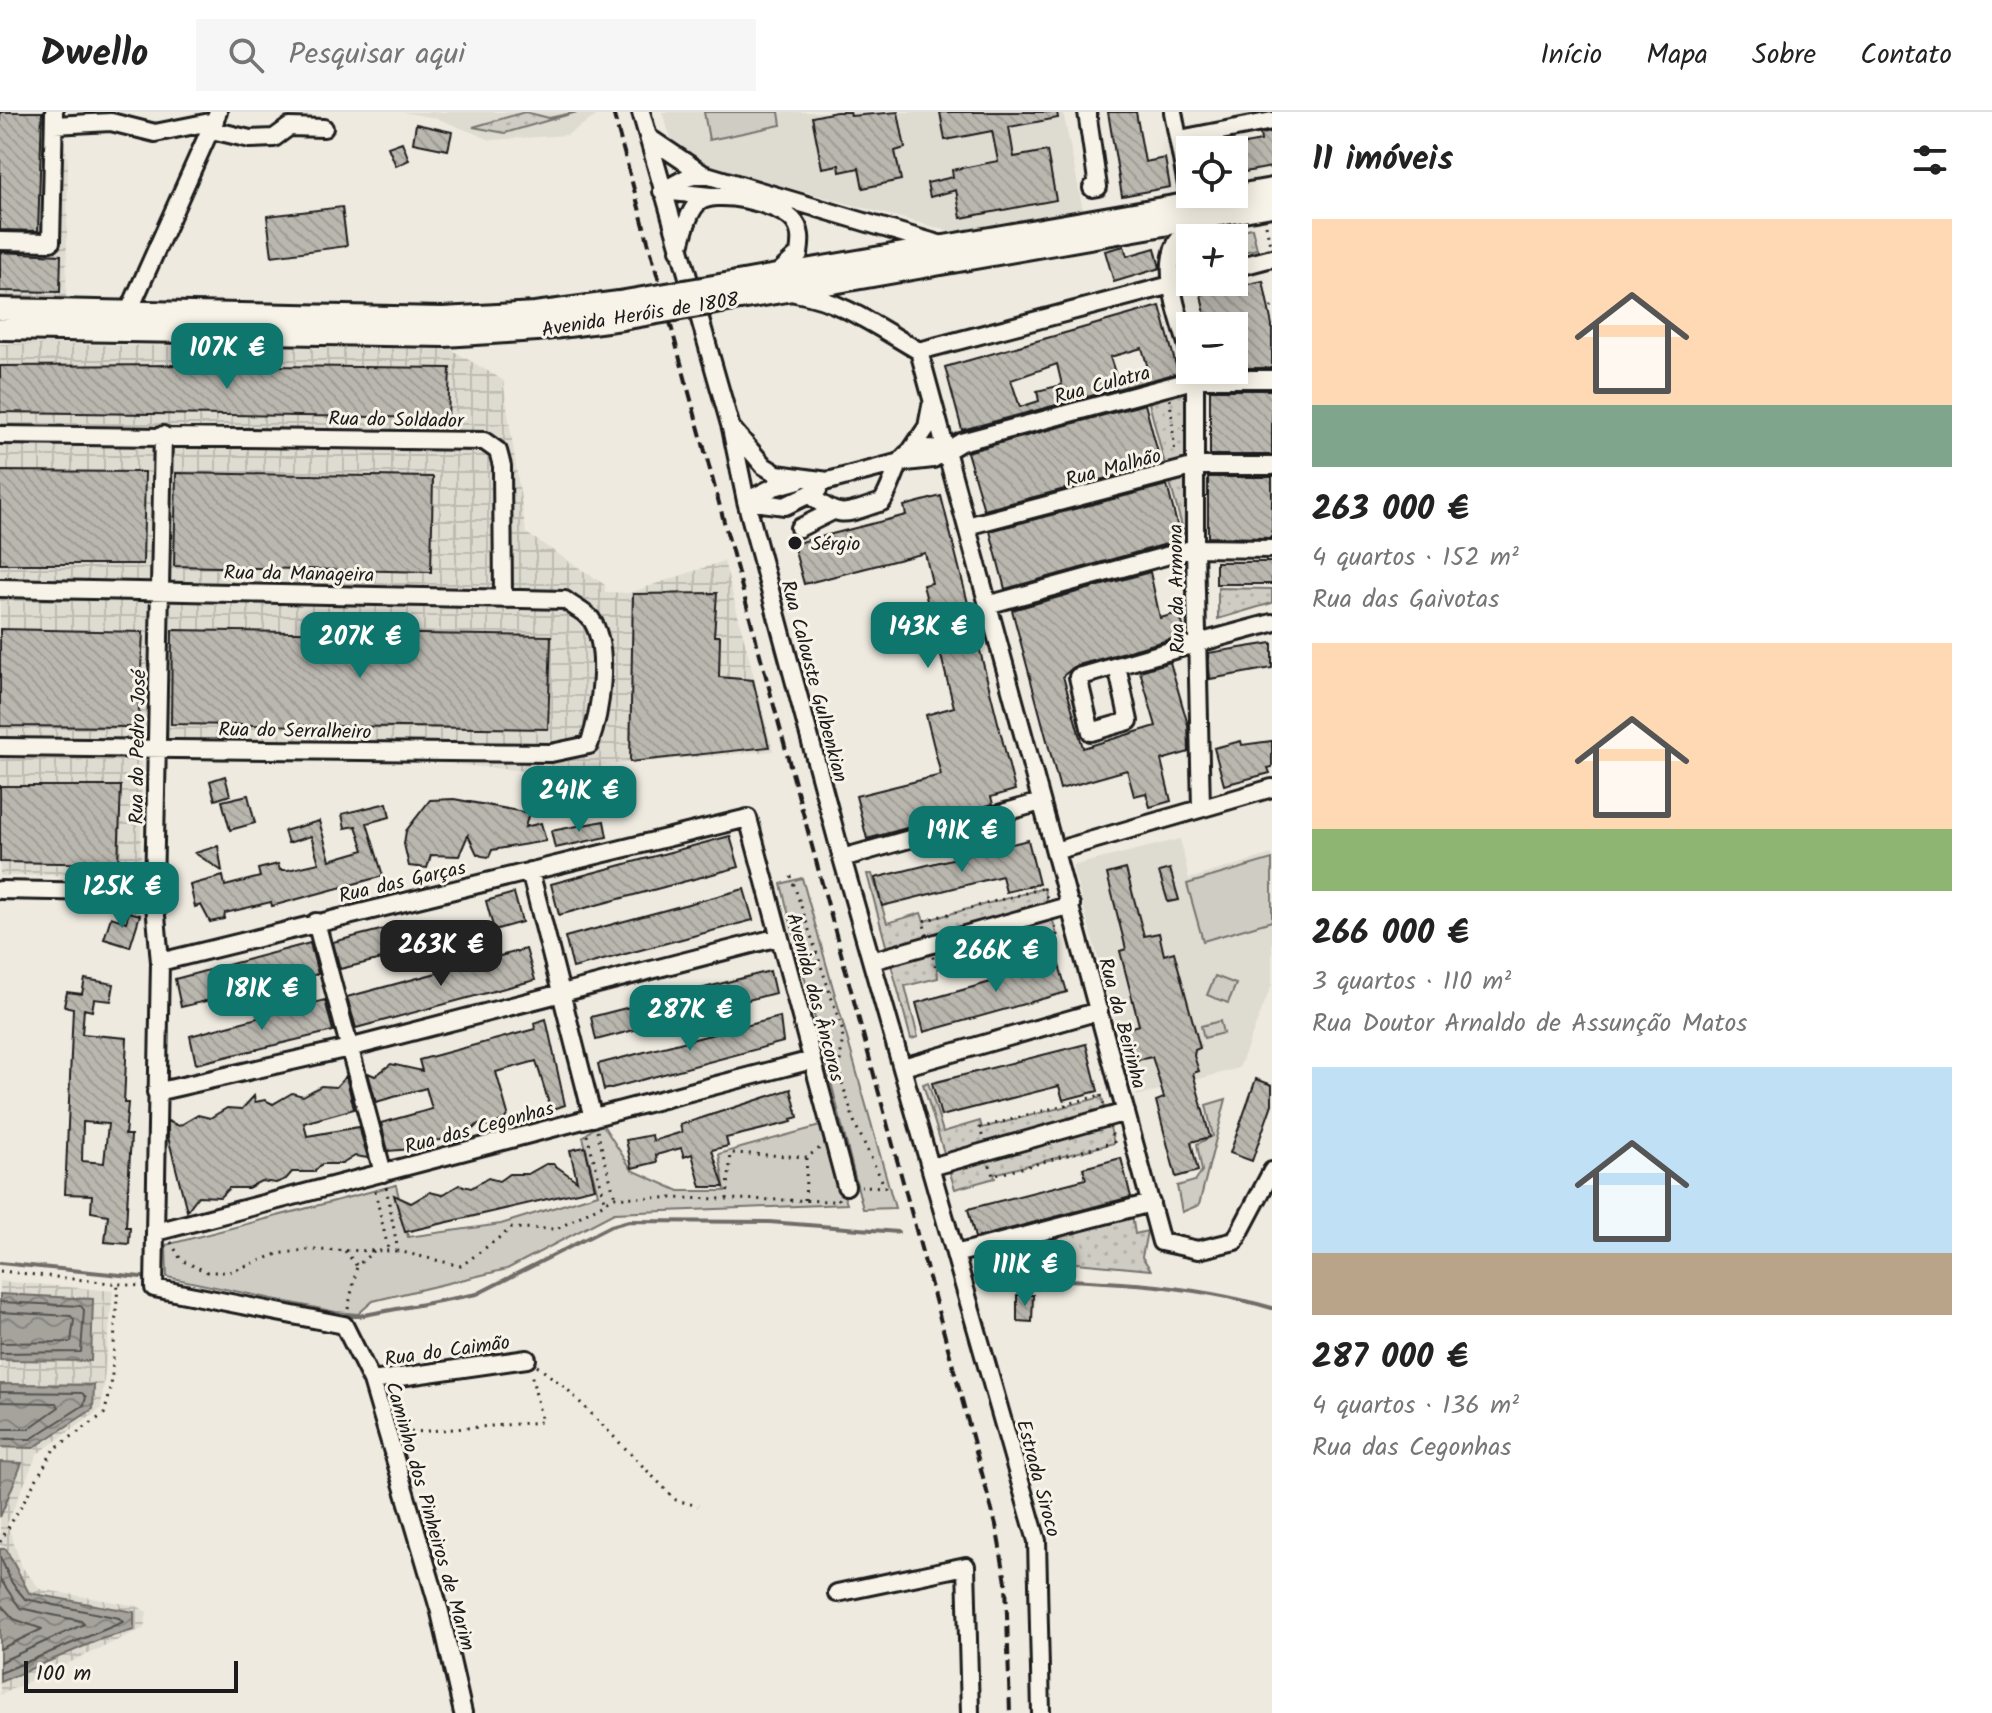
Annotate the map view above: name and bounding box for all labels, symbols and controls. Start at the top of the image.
search box [196,19,756,91]
text: Dwello [40,25,148,85]
text: Pesquisar aqui [288,31,465,79]
icon: search [224,33,268,77]
text: Início [1540,33,1602,78]
text: Mapa [1646,33,1708,78]
text: Sobre [1752,33,1816,78]
text: Contato [1860,33,1952,78]
text: 11 imóveis [1312,133,1453,187]
map controls [1176,136,1248,384]
button: locate [1176,136,1248,208]
icon: filters [1908,138,1952,182]
button: + [1176,224,1248,296]
icon: home [1560,271,1704,415]
street label: Avenida Heróis de 1808 [539,284,742,347]
button: − [1176,312,1248,384]
pin: 107K € [162,323,292,391]
text: 107K € [189,328,265,370]
street label: Rua Culatra [1051,358,1154,414]
street label: Rua do Soldador [328,404,465,438]
street label: Rua Malhão [1062,441,1165,497]
text: 263 000 € [1312,483,1469,537]
street label: Rua da Armona [1161,524,1195,654]
place label: Sérgio [811,529,860,561]
marker: Sérgio [786,534,804,552]
text: 4 quartos · 152 m² [1312,537,1519,579]
street label: Rua da Manageira [223,558,375,592]
street label: Rua Calouste Gulbenkian [771,577,855,786]
text: Rua das Gaivotas [1312,579,1499,621]
pin: 143K € [863,602,993,670]
text: 143K € [889,607,967,649]
pin: 207K € [295,612,425,680]
text: 207K € [319,617,401,659]
street label: Rua do Pedro José [122,668,156,825]
icon: home [1560,695,1704,839]
street label: Rua do Serralheiro [218,715,372,749]
pin: 241K € [514,766,644,834]
text: 241K € [539,771,619,813]
pin: 191K € [897,806,1027,874]
text: 191K € [926,811,998,853]
street label: Rua das Garças [336,853,470,913]
pin: 125K € [57,862,187,930]
text: 125K € [83,867,161,909]
text: 266 000 € [1312,907,1469,961]
street label: Avenida das Âncoras [776,910,852,1086]
pin: 263K € [376,920,506,988]
text: 263K € [398,925,484,967]
pin: 266K € [931,926,1061,994]
text: 266K € [953,931,1039,973]
street label: Rua da Beirinha [1088,954,1154,1093]
text: 3 quartos · 110 m² [1312,961,1511,1003]
pin: 181K € [197,964,327,1032]
text: 181K € [225,969,299,1011]
pin: 287K € [625,985,755,1053]
text: 287K € [648,990,732,1032]
text: Rua Doutor Arnaldo de Assunção Matos [1312,1003,1747,1045]
street label: Rua das Cegonhas [401,1093,558,1164]
icon: home [1560,1119,1704,1263]
pin: 111K € [960,1240,1090,1308]
text: 111K € [992,1245,1058,1287]
street label: Rua do Caimão [383,1327,512,1377]
text: 287 000 € [1312,1331,1468,1385]
street label: Caminho dos Pinheiros de Marim [375,1378,483,1655]
text: 4 quartos · 136 m² [1312,1385,1519,1427]
street label: Estrada Siroco [1006,1416,1068,1541]
text: Rua das Cegonhas [1312,1427,1511,1469]
scale bar [24,1657,238,1693]
text: 100 m [36,1657,91,1692]

